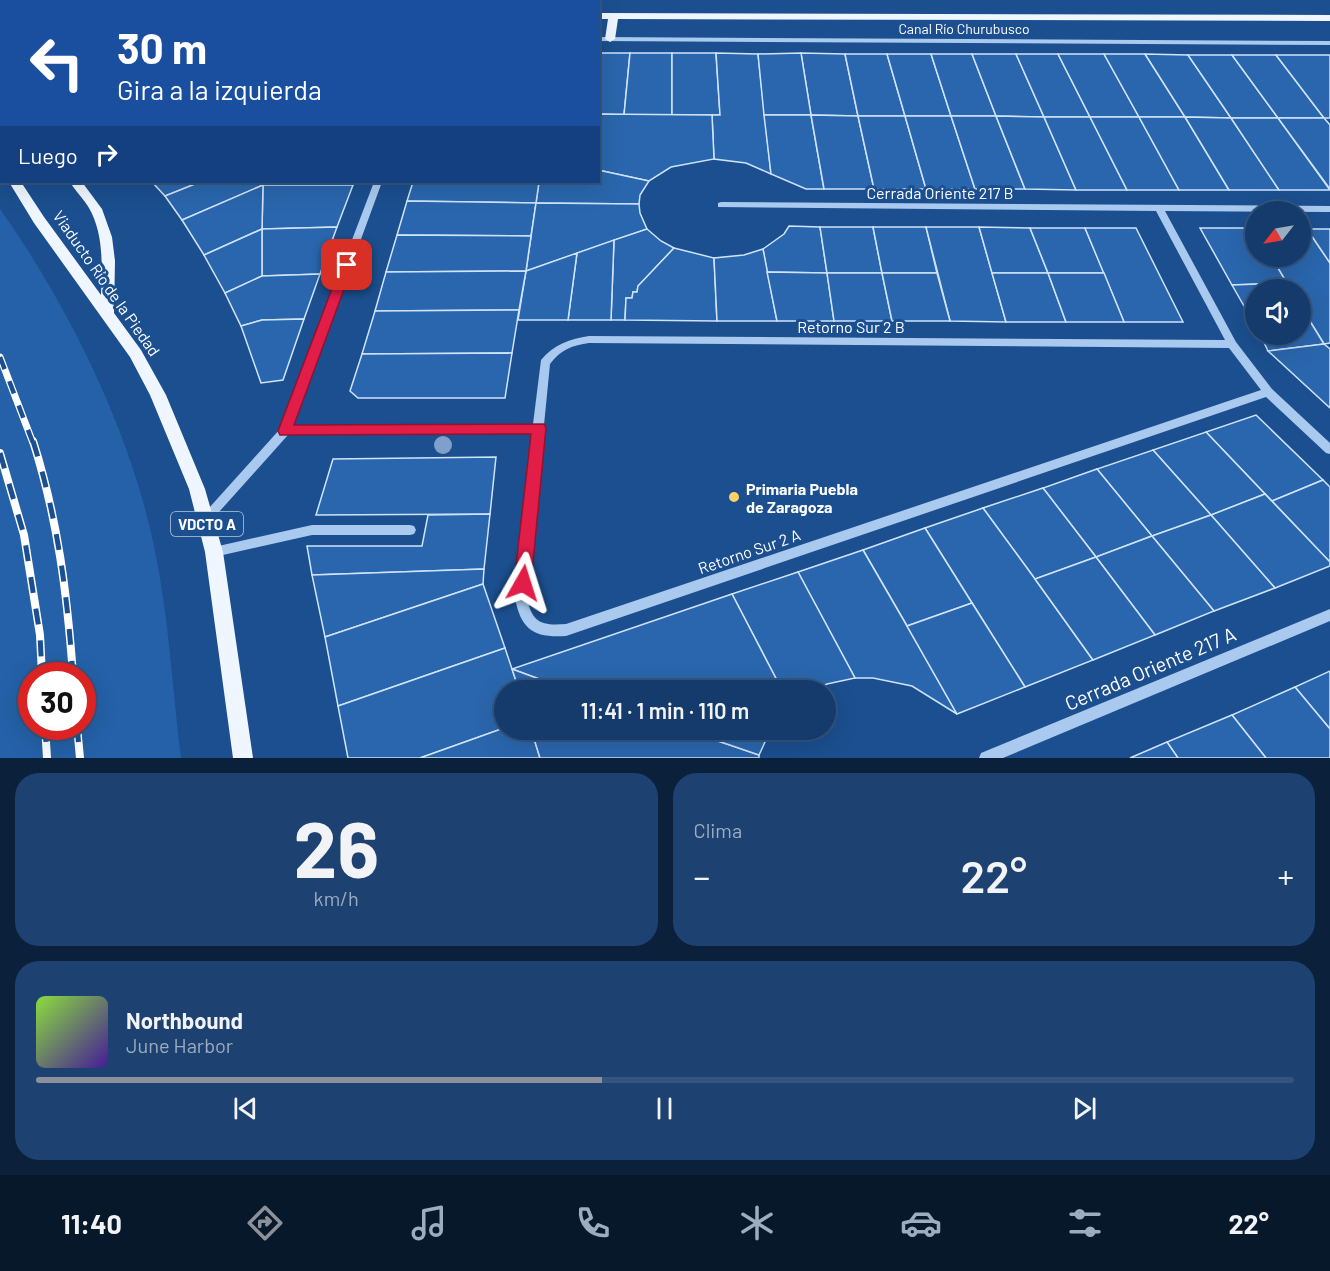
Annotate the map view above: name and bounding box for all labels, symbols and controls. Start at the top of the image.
street label: Canal Río Churubusco [898,20,1030,37]
text: 30 m [117,22,207,72]
icon: left [18,24,96,102]
text: Gira a la izquierda [117,73,322,105]
icon: right [90,138,123,171]
text: Luego [18,142,78,168]
street label: Cerrada Oriente 217 B [866,183,1014,202]
north arrow [1245,201,1311,267]
map controls [1245,201,1311,345]
street label: Viaducto Río de la Piedad [50,207,164,359]
pin [321,239,372,290]
icon: arrive [330,248,363,281]
button: sound [1245,279,1311,345]
street label: Retorno Sur 2 B [797,317,905,336]
place label: Primaria Puebla de Zaragoza [746,479,858,516]
marker: Primaria Puebla de Zaragoza [727,490,741,504]
road number: VDCTO A [171,512,243,536]
street label: Retorno Sur 2 A [695,524,803,577]
position arrow [491,551,555,615]
street label: Cerrada Oriente 217 A [1061,621,1239,715]
speed limit sign: 30 [18,662,96,740]
text: 11:41 · 1 min · 110 m [581,697,749,723]
text: 26 [293,800,379,894]
text: Clima [694,818,742,842]
text: 22° [960,848,1027,902]
text: − [694,856,710,896]
text: + [1277,856,1294,896]
text: km/h [314,886,359,910]
text: Northbound [126,1007,243,1033]
text: June Harbor [126,1033,233,1057]
icon: previous [229,1092,262,1125]
icon: pause [648,1092,681,1125]
icon: next [1068,1092,1101,1125]
icon: directions [244,1202,286,1244]
icon: music [408,1202,450,1244]
icon: phone [572,1202,614,1244]
icon: climate [736,1202,778,1244]
icon: car [900,1202,942,1244]
icon: filters [1064,1202,1106,1244]
text: 11:40 [61,1207,122,1239]
text: 22° [1228,1207,1269,1239]

